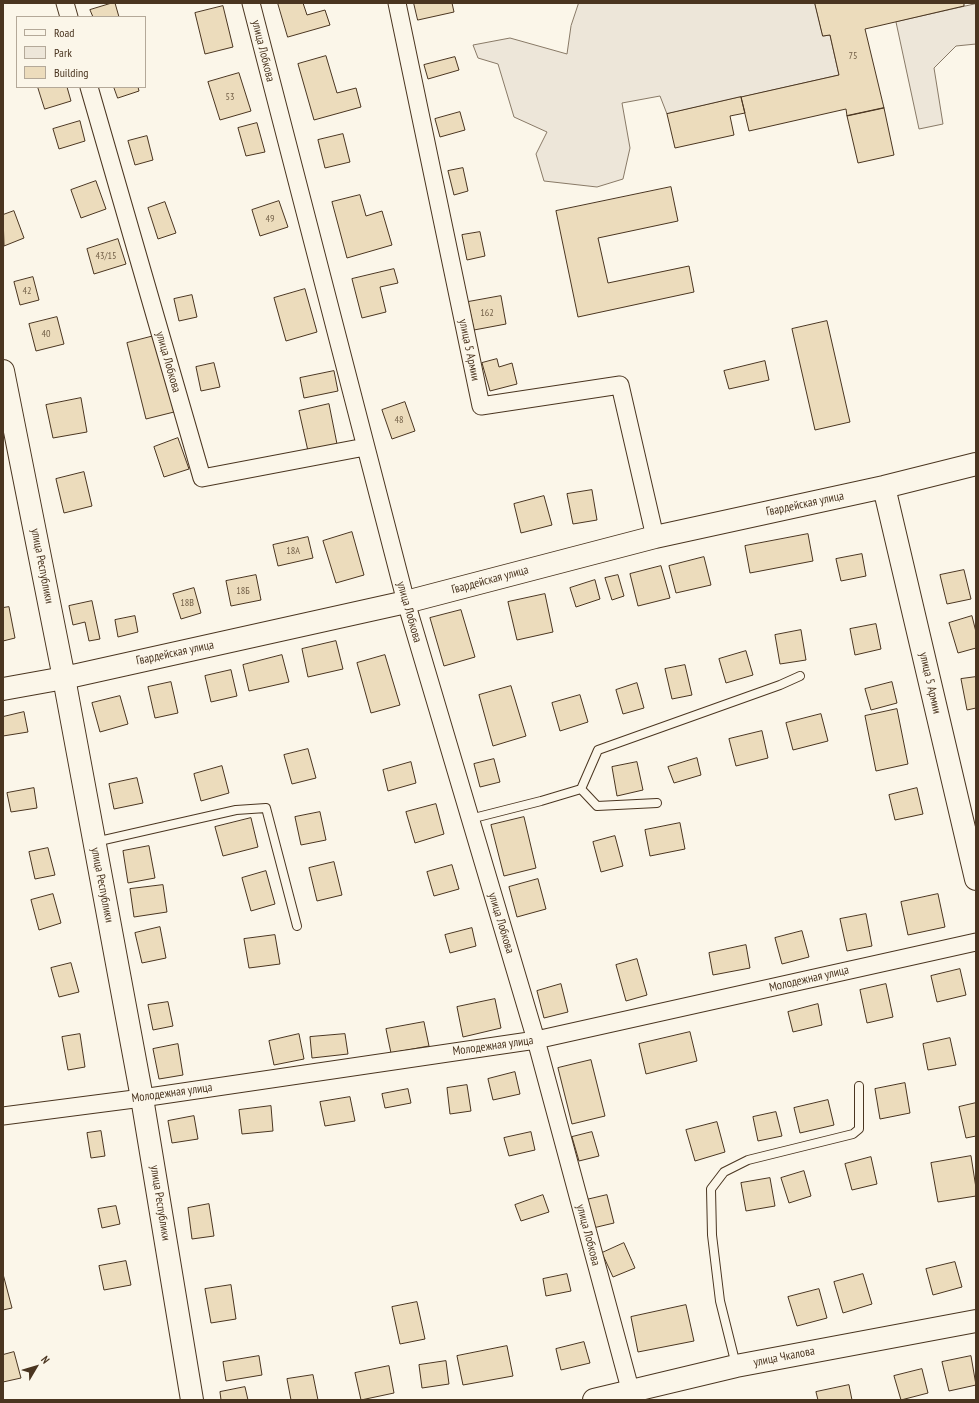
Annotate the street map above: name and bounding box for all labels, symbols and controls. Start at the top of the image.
legend [16,16,146,88]
street label: улица Лобкова [248,19,278,83]
text: Road [54,25,74,40]
text: Park [54,45,72,60]
house number: 75 [849,50,857,62]
text: Building [54,65,89,80]
house number: 53 [226,91,234,103]
house number: 49 [266,213,274,225]
house number: 43/15 [96,250,116,262]
house number: 42 [23,285,31,297]
house number: 162 [480,307,494,319]
street label: улица 5 Армии [455,318,483,382]
house number: 40 [42,328,50,340]
street label: улица Лобкова [152,330,184,394]
house number: 48 [395,414,403,426]
street label: Гвардейская улица [765,489,845,519]
street label: улица Республики [28,527,56,605]
house number: 18А [286,545,300,557]
street label: Гвардейская улица [450,563,530,597]
street label: улица Лобкова [393,580,425,644]
house number: 18Б [236,585,250,597]
house number: 18В [180,597,194,609]
street label: Гвардейская улица [135,638,215,668]
street label: улица 5 Армии [916,651,944,715]
street label: улица Республики [88,846,116,924]
street label: улица Лобкова [485,891,517,955]
street label: Молодежная улица [768,963,850,995]
street label: Молодежная улица [452,1033,534,1059]
street label: Молодежная улица [131,1080,213,1106]
street label: улица Республики [147,1164,173,1242]
street label: улица Лобкова [573,1203,603,1267]
street label: улица Чкалова [752,1344,816,1370]
north arrow [16,1347,56,1387]
text: N [38,1353,53,1366]

